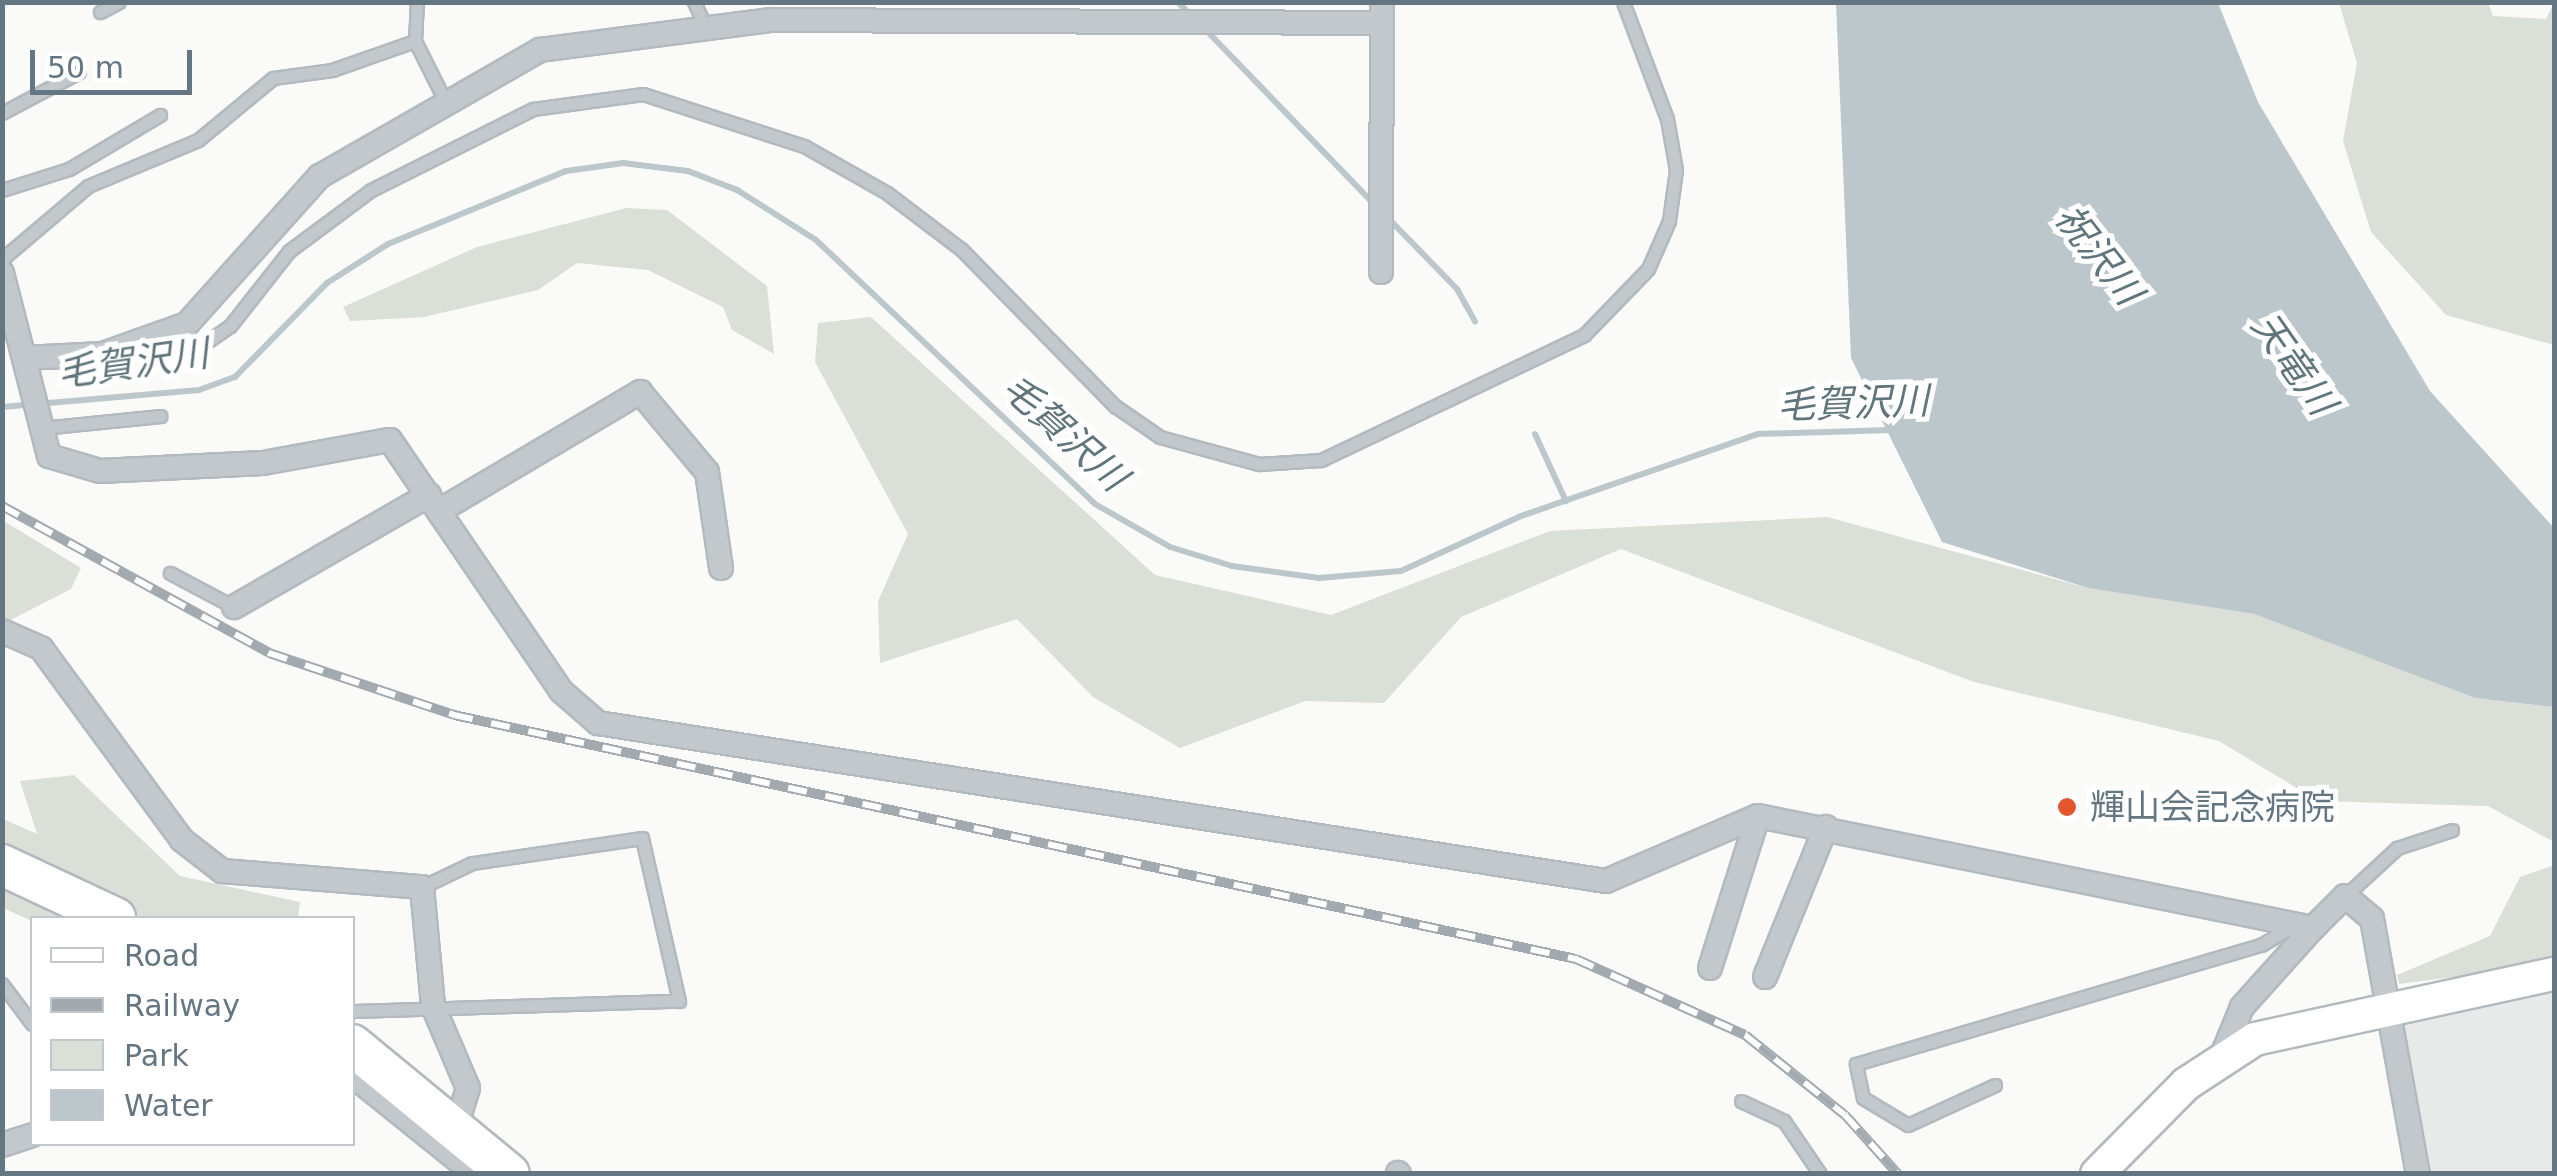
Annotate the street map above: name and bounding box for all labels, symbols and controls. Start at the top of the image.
scale bar [35,30,198,92]
text: 50 m [47,50,124,85]
water label: 祝沢川 [2045,196,2151,314]
water label: 天竜川 [2242,304,2344,424]
water label: 毛賀沢川 [55,331,211,397]
water label: 毛賀沢川 [992,365,1136,501]
water label: 毛賀沢川 [1776,379,1930,429]
place label: 輝山会記念病院 [2090,786,2335,828]
marker: 輝山会記念病院 [2054,794,2080,820]
legend [30,916,355,1146]
text: Road [124,938,199,973]
text: Railway [124,988,240,1023]
text: Park [124,1038,189,1073]
text: Water [124,1088,213,1123]

